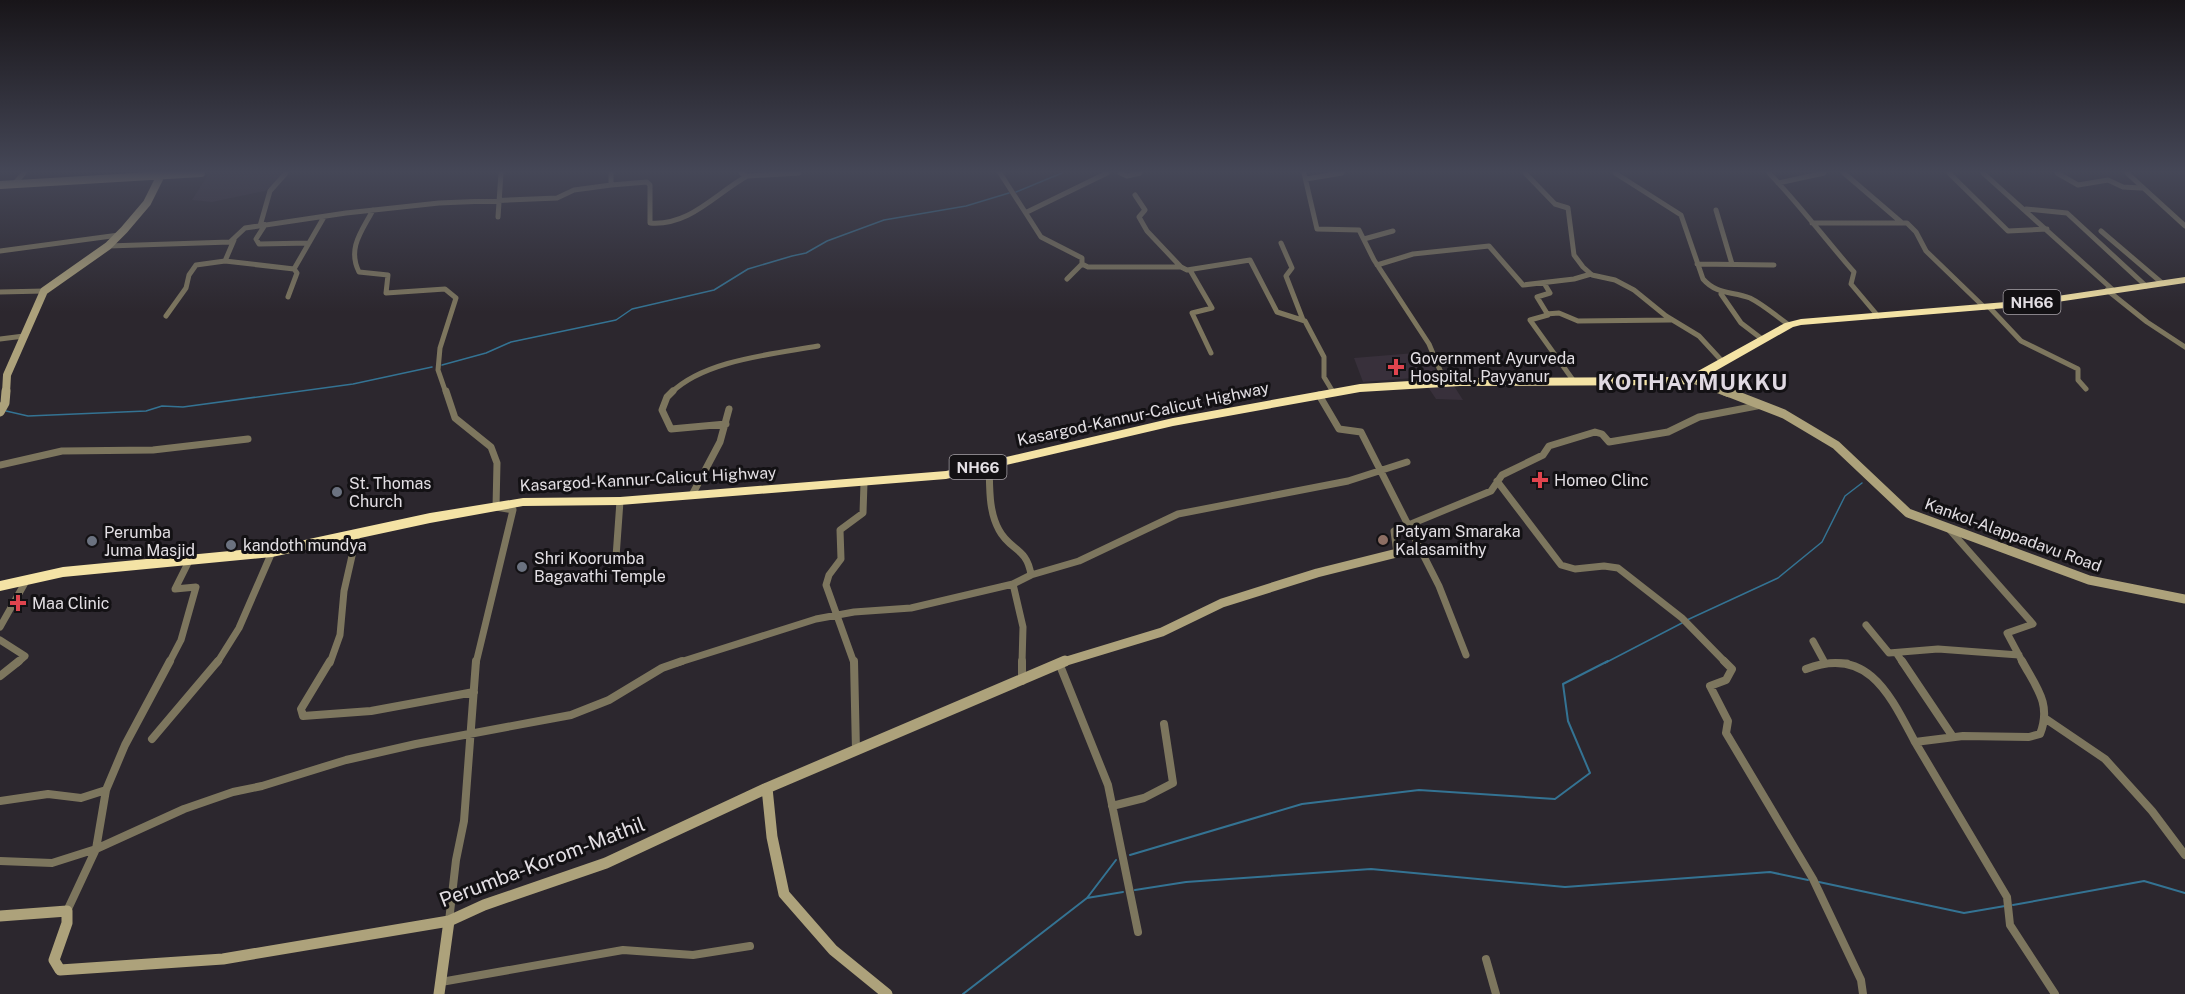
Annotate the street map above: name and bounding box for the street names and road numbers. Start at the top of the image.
road number: NH66 [2004,290,2060,314]
street label: Kasargod-Kannur-Calicut Highway [1015,378,1271,450]
road number: NH66 [950,455,1006,479]
street label: Kasargod-Kannur-Calicut Highway [519,463,777,495]
street label: Kankol-Alappadavu Road [1922,494,2104,576]
street label: Perumba-Korom-Mathil [436,812,648,912]

